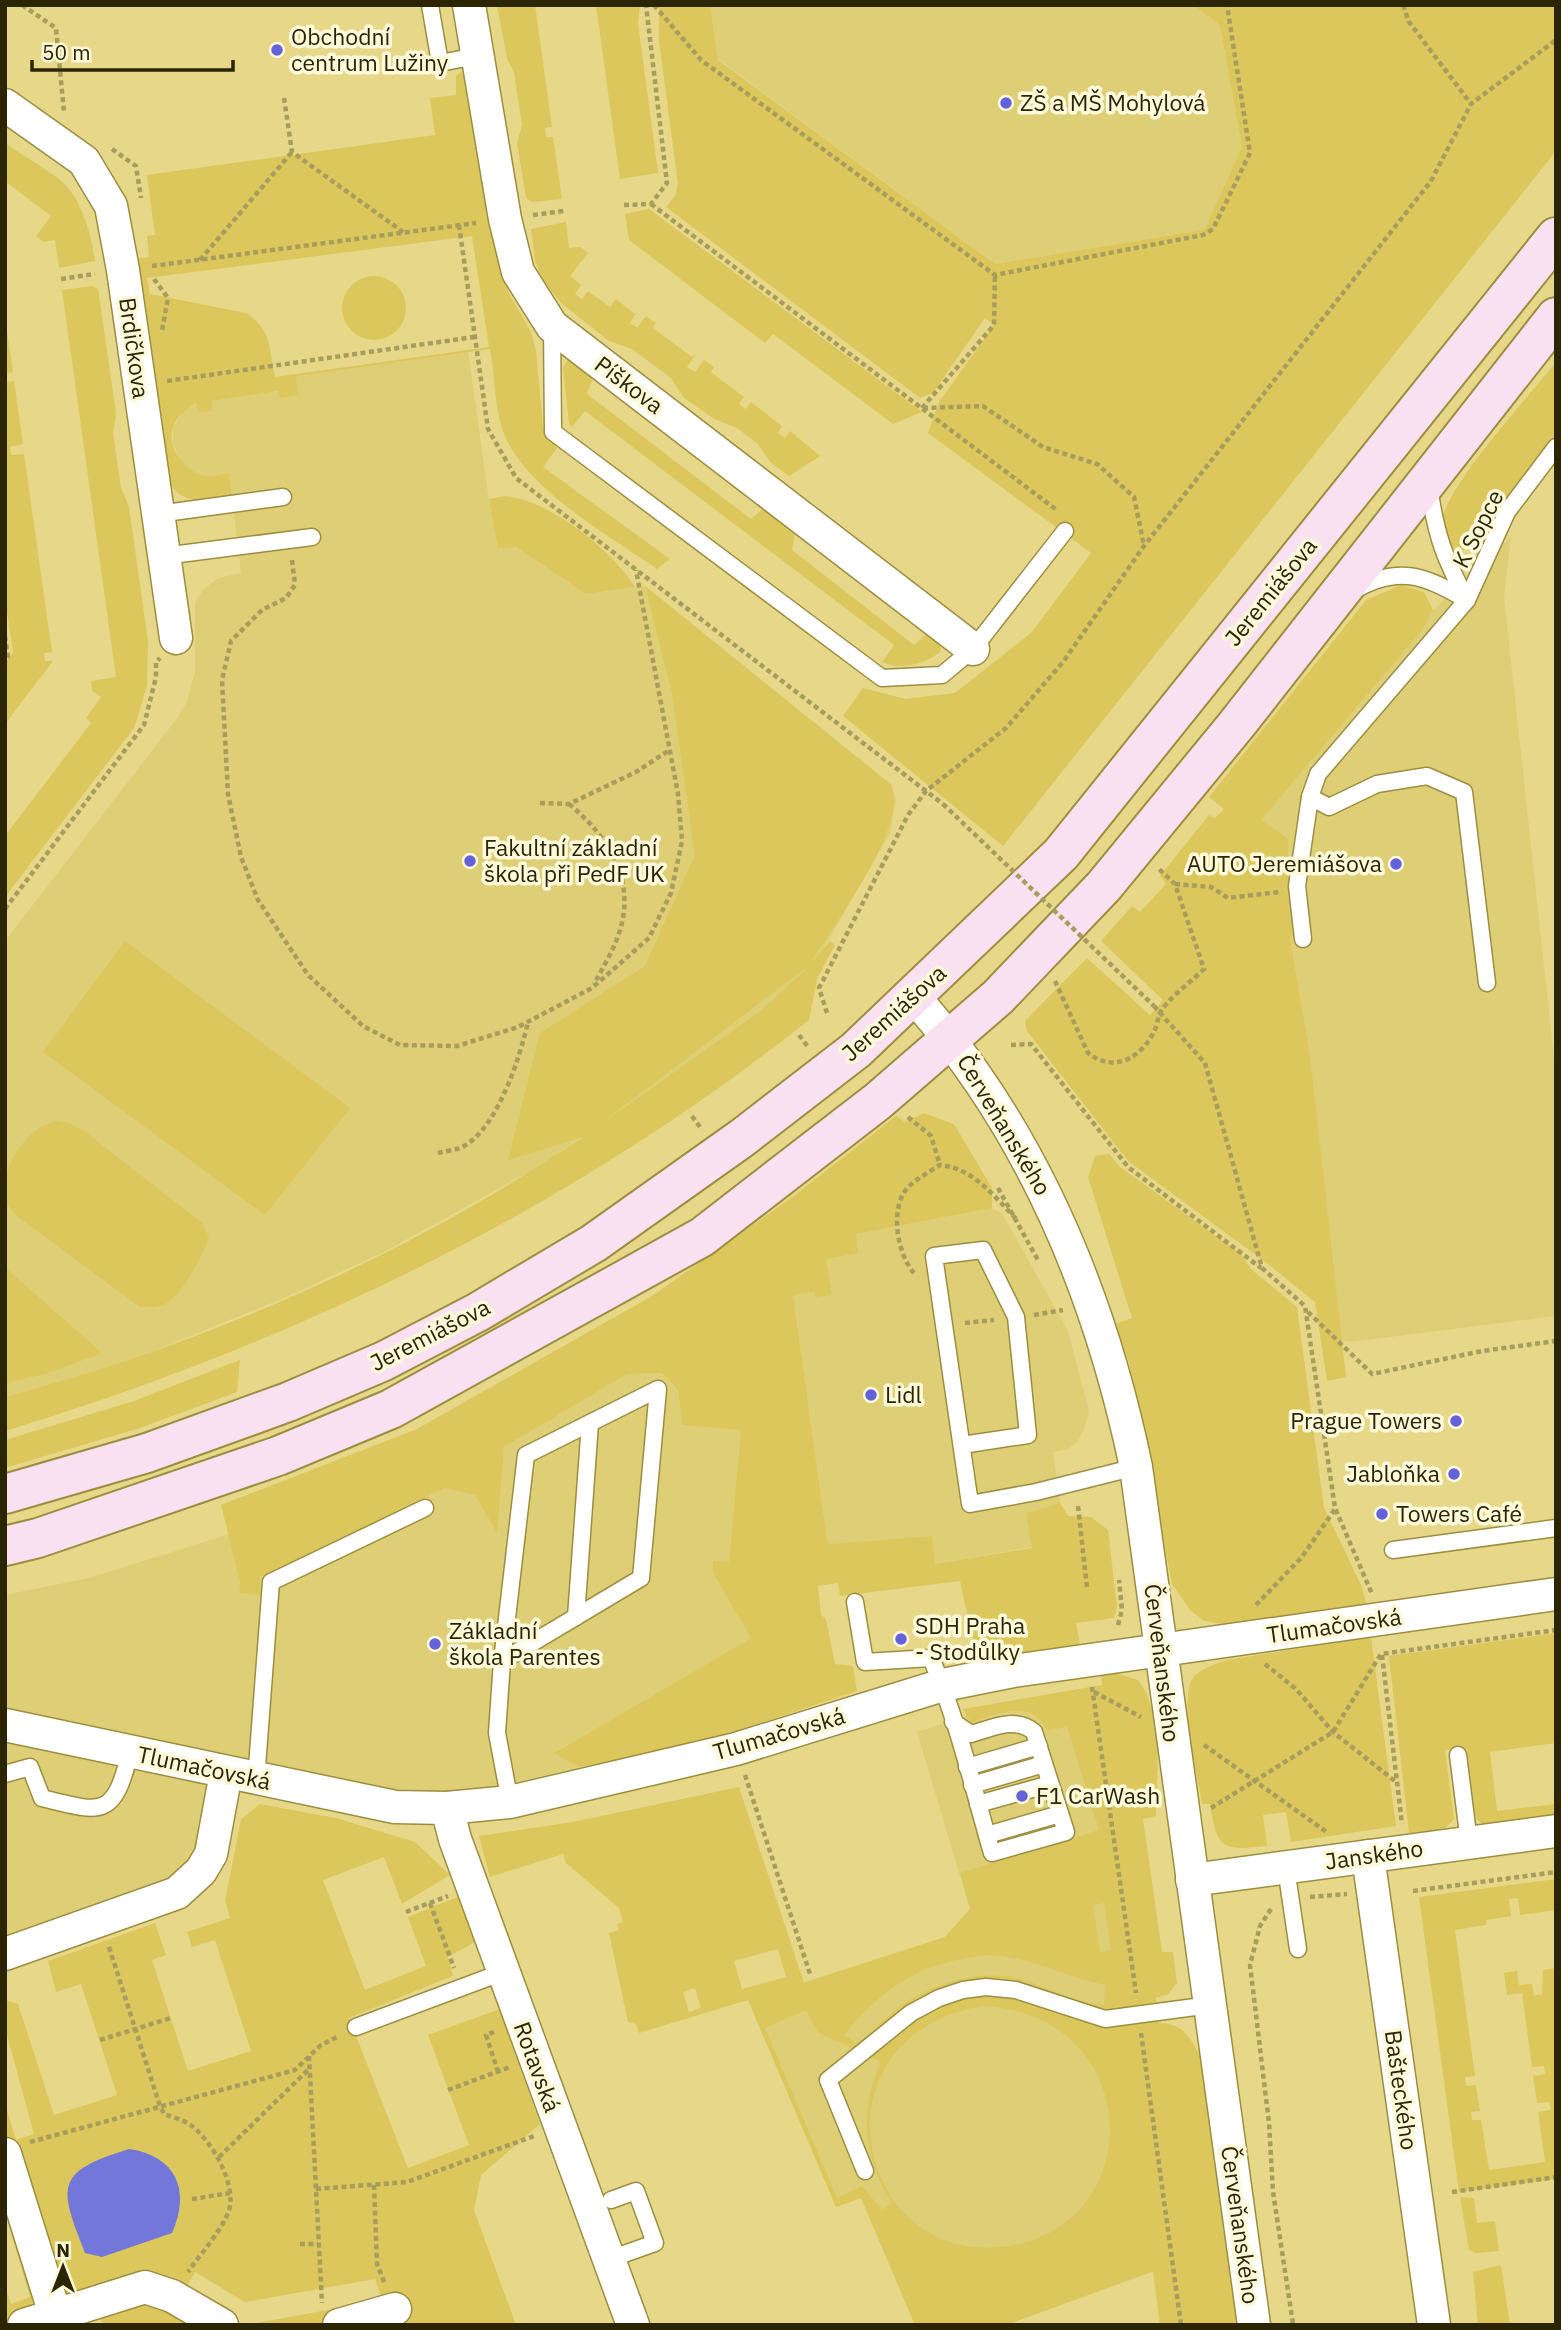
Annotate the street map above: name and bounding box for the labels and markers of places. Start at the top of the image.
place label: Obchodní centrum Lužiny [291,21,449,77]
marker: Obchodní centrum Lužiny [269,42,285,58]
place label: ZŠ a MŠ Mohylová [1020,87,1206,117]
marker: ZŠ a MŠ Mohylová [998,95,1014,111]
place label: Fakultní základní škola při PedF UK [484,832,665,888]
place label: AUTO Jeremiášova [1187,848,1382,878]
marker: Fakultní základní škola při PedF UK [462,853,478,869]
marker: AUTO Jeremiášova [1388,856,1404,872]
place label: Lidl [885,1379,922,1409]
marker: Lidl [863,1387,879,1403]
place label: Prague Towers [1290,1405,1442,1435]
marker: Prague Towers [1448,1413,1464,1429]
place label: Jabloňka [1346,1458,1440,1488]
marker: Jabloňka [1446,1466,1462,1482]
place label: Towers Café [1396,1498,1522,1528]
marker: Towers Café [1374,1506,1390,1522]
place label: SDH Praha - Stodůlky [915,1610,1025,1666]
place label: Základní škola Parentes [449,1615,601,1671]
marker: SDH Praha - Stodůlky [893,1631,909,1647]
marker: Základní škola Parentes [427,1636,443,1652]
place label: F1 CarWash [1036,1780,1160,1810]
marker: F1 CarWash [1014,1788,1030,1804]

